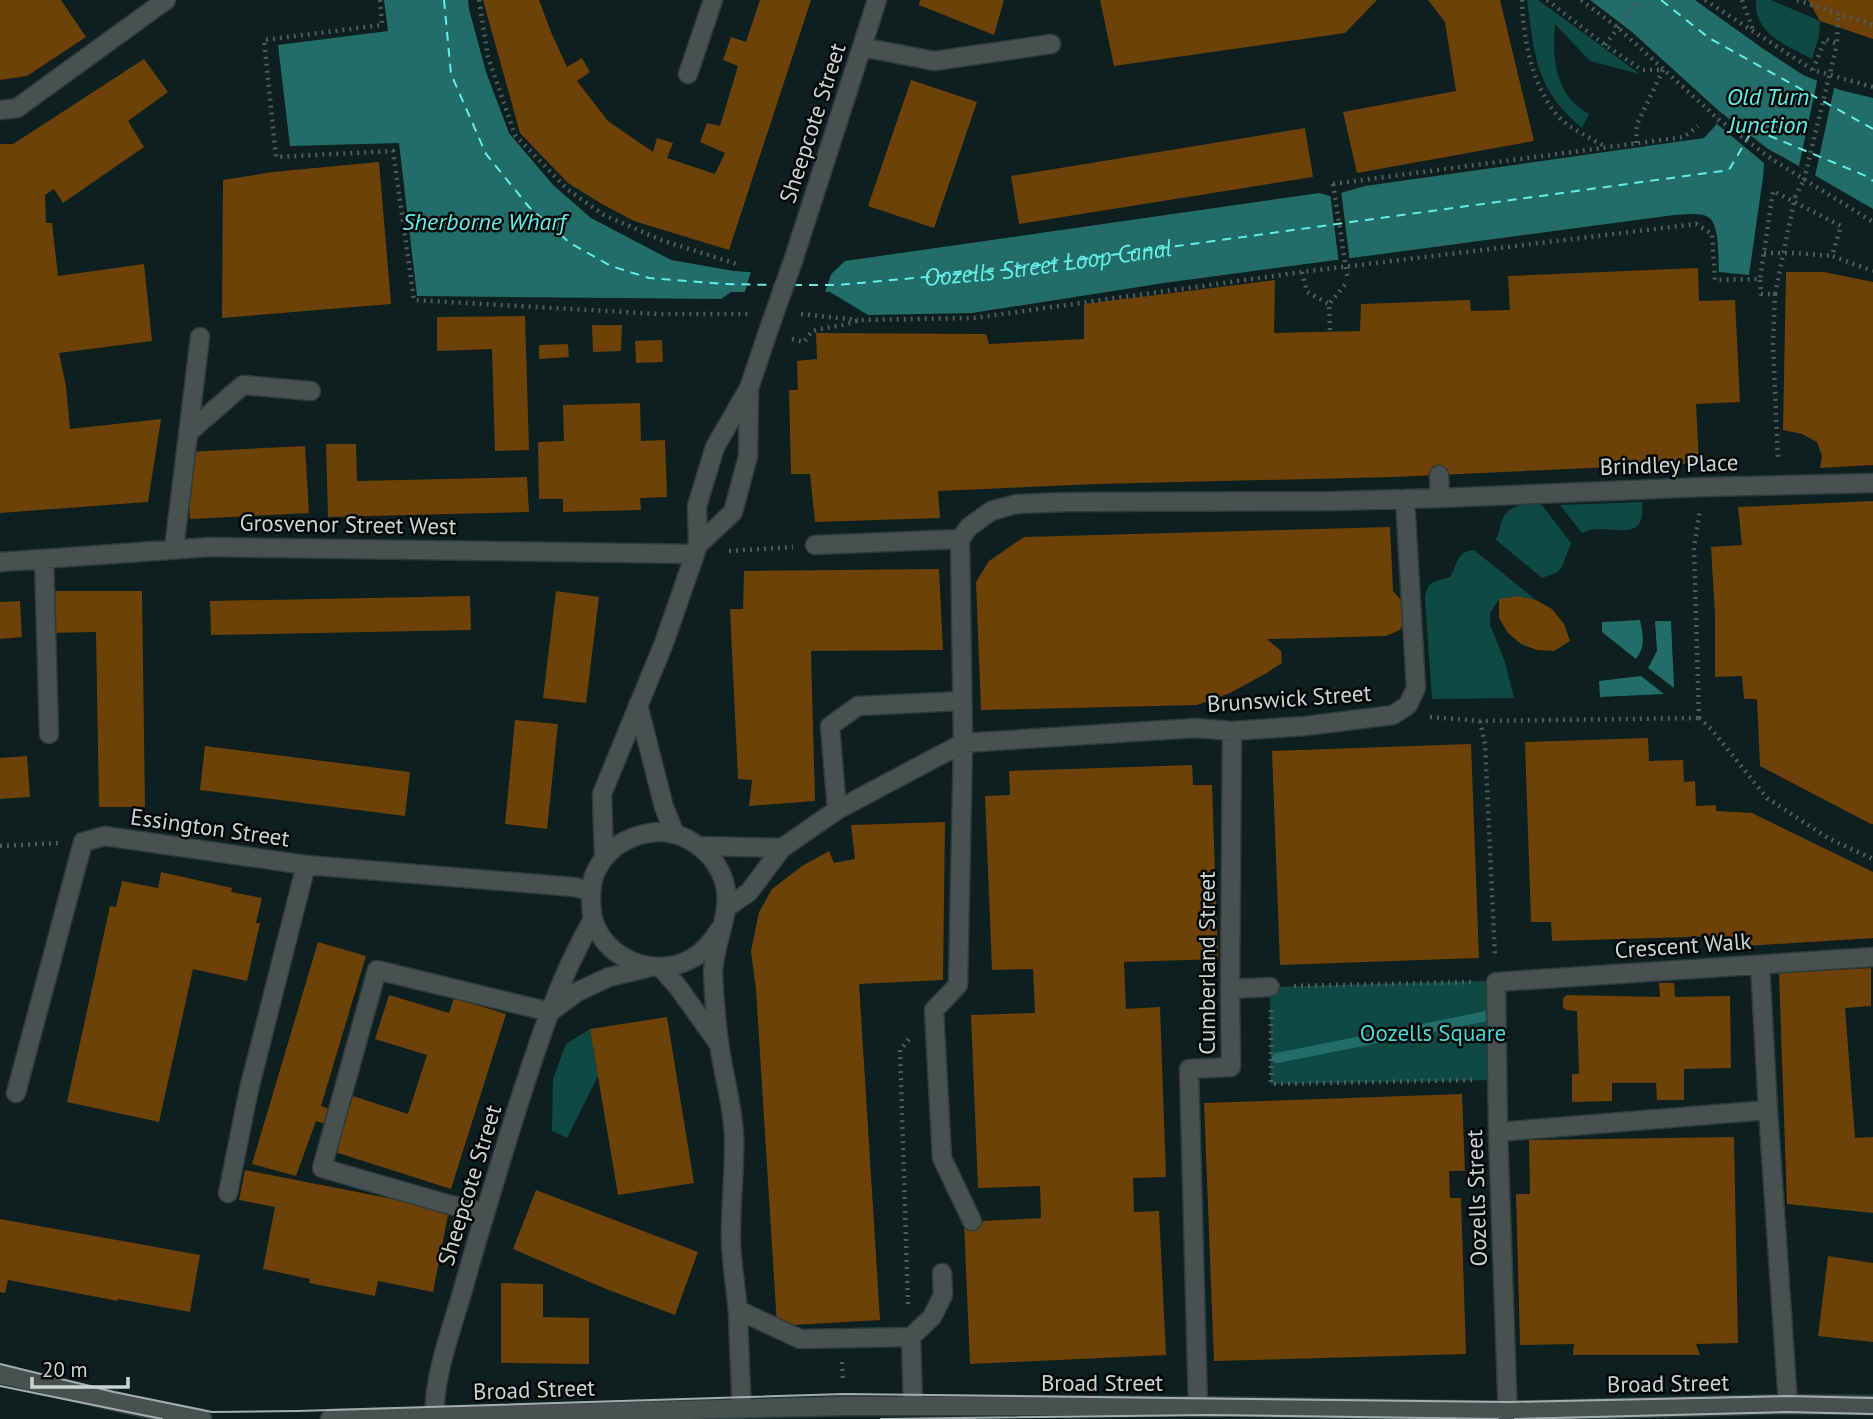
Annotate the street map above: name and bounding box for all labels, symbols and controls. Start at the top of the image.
street label: Sheepcote Street [772,39,852,207]
water label: Old Turn Junction [1726,81,1809,140]
water label: Sherborne Wharf [402,206,570,237]
water label: Oozells Street Loop Canal [923,231,1174,293]
street label: Brindley Place [1599,447,1739,481]
street label: Grosvenor Street West [239,508,457,540]
street label: Brunswick Street [1206,678,1372,718]
street label: Essington Street [129,801,291,853]
street label: Cumberland Street [1192,871,1221,1055]
street label: Crescent Walk [1614,926,1752,964]
park label: Oozells Square [1360,1018,1506,1047]
street label: Sheepcote Street [431,1101,507,1269]
street label: Oozells Street [1459,1129,1493,1267]
scale bar [32,1346,128,1390]
text: 20 m [42,1356,88,1383]
street label: Broad Street [1607,1367,1730,1399]
street label: Broad Street [1041,1368,1163,1397]
street label: Broad Street [472,1372,596,1406]

